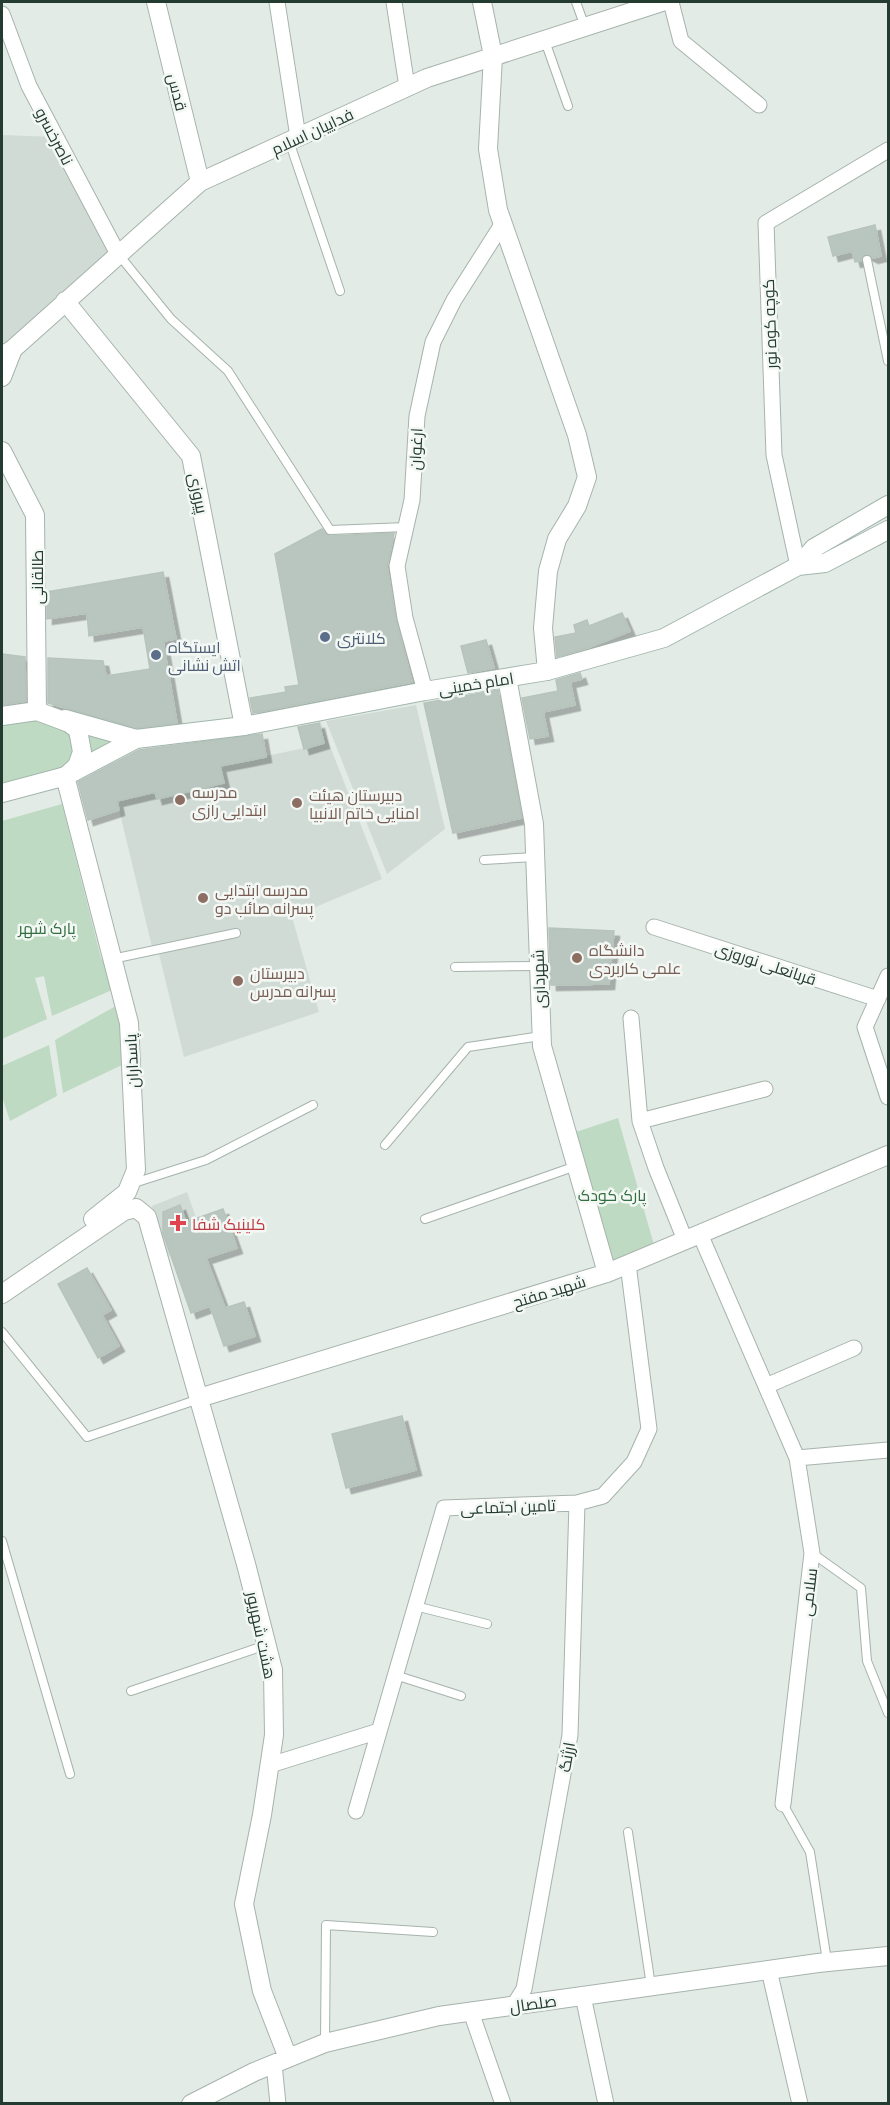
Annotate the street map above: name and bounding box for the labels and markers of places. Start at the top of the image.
place label: کلانتری [337,628,386,649]
marker: کلانتری [318,630,332,644]
place label: ایستگاه اتش نشانی [168,637,241,676]
marker: ایستگاه اتش نشانی [149,648,163,662]
place label: مدرسه ابتدایی رازی [192,782,267,821]
place label: دبیرستان هیئت امنایی خاتم الانبیا [309,785,419,825]
marker: مدرسه ابتدایی رازی [173,793,187,807]
marker: دبیرستان هیئت امنایی خاتم الانبیا [290,796,304,810]
place label: مدرسه ابتدایی پسرانه صائب دو [215,880,314,920]
marker: مدرسه ابتدایی پسرانه صائب دو [196,891,210,905]
place label: دانشگاه علمی کاربردی [589,940,682,979]
marker: دانشگاه علمی کاربردی [570,951,584,965]
place label: دبیرستان پسرانه مدرس [250,963,337,1003]
marker: دبیرستان پسرانه مدرس [231,974,245,988]
marker: کلینیک شفا [169,1214,187,1232]
place label: کلینیک شفا [192,1214,265,1234]

